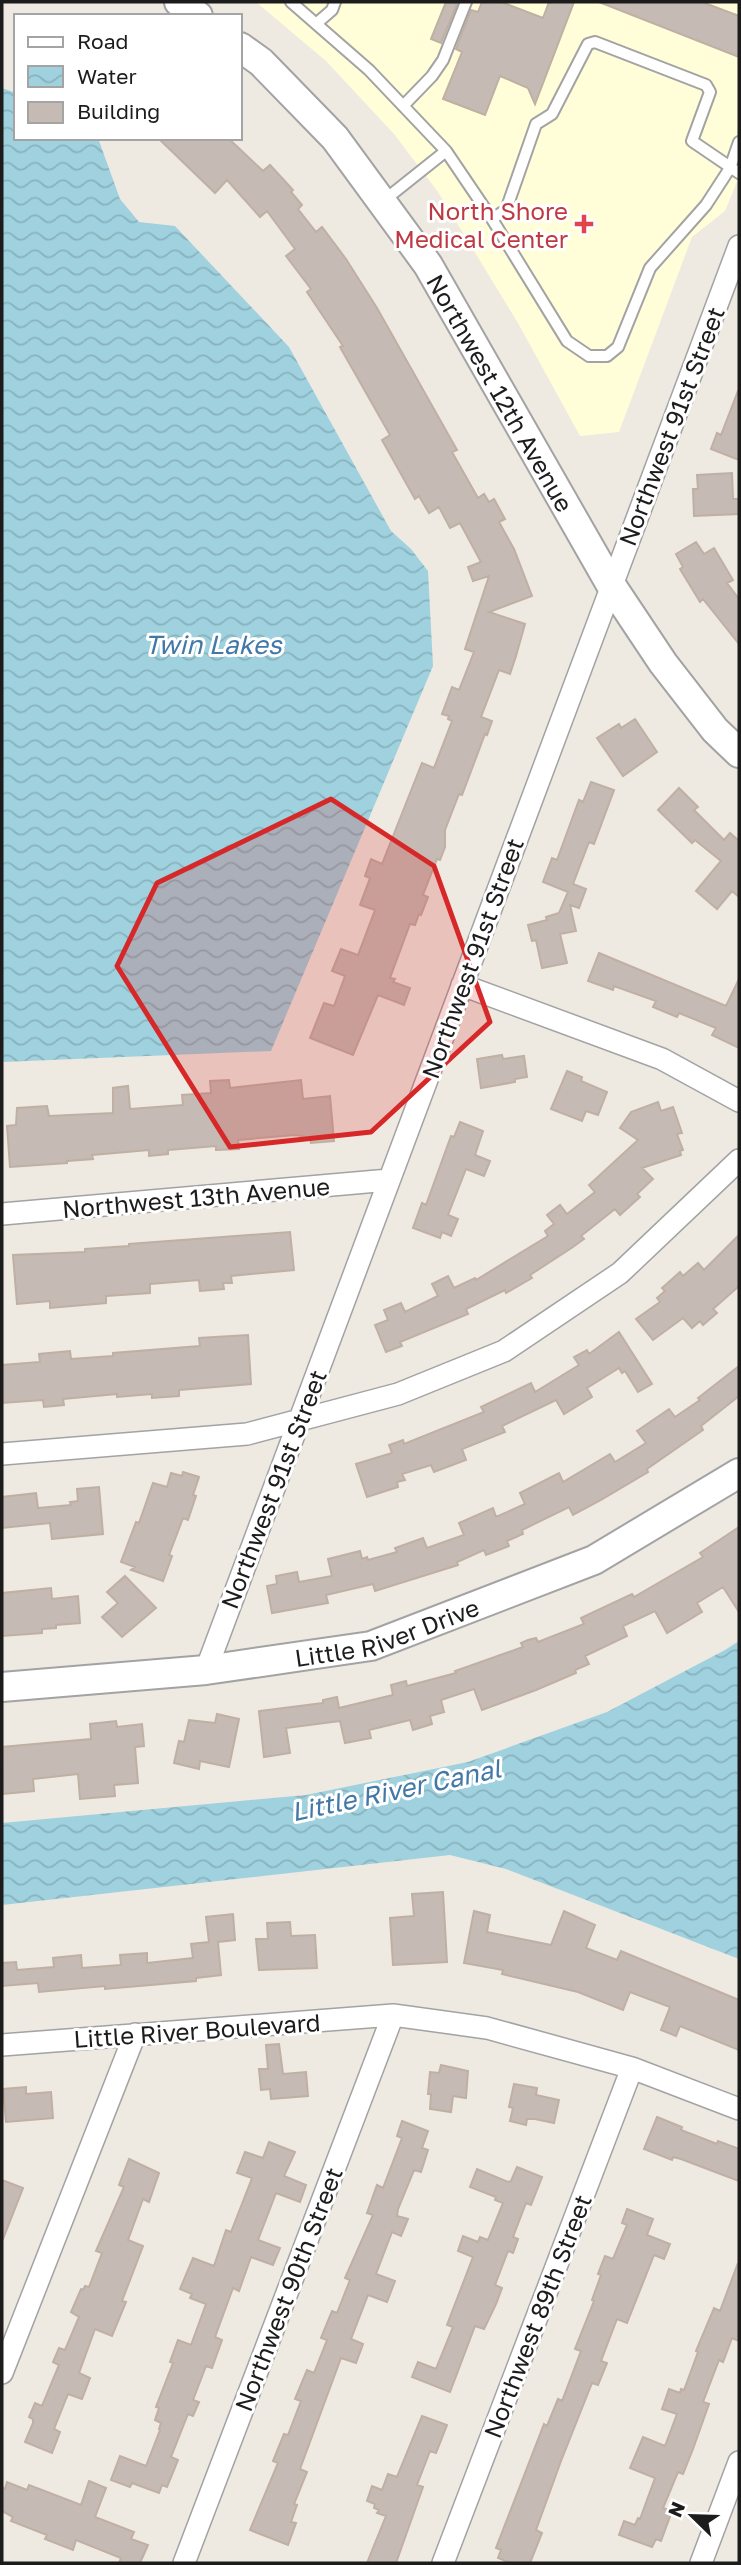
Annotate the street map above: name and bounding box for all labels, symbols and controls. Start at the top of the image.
legend [14,14,242,140]
text: Road [77,28,128,54]
text: Water [77,63,137,89]
text: Building [77,98,160,124]
place label: North Shore Medical Center [394,196,568,253]
marker: North Shore Medical Center [574,214,594,234]
street label: Northwest 12th Avenue [422,268,580,516]
street label: Northwest 91st Street [612,302,730,550]
water label: Twin Lakes [144,629,283,660]
street label: Northwest 91st Street [415,834,529,1082]
street label: Northwest 13th Avenue [61,1171,331,1223]
street label: Northwest 91st Street [214,1365,332,1613]
street label: Little River Drive [293,1591,483,1671]
water label: Little River Canal [288,1752,505,1827]
street label: Little River Boulevard [73,2007,321,2053]
street label: Northwest 90th Street [228,2163,348,2415]
street label: Northwest 89th Street [477,2190,597,2442]
north arrow [657,2481,727,2551]
text: N [662,2498,689,2520]

